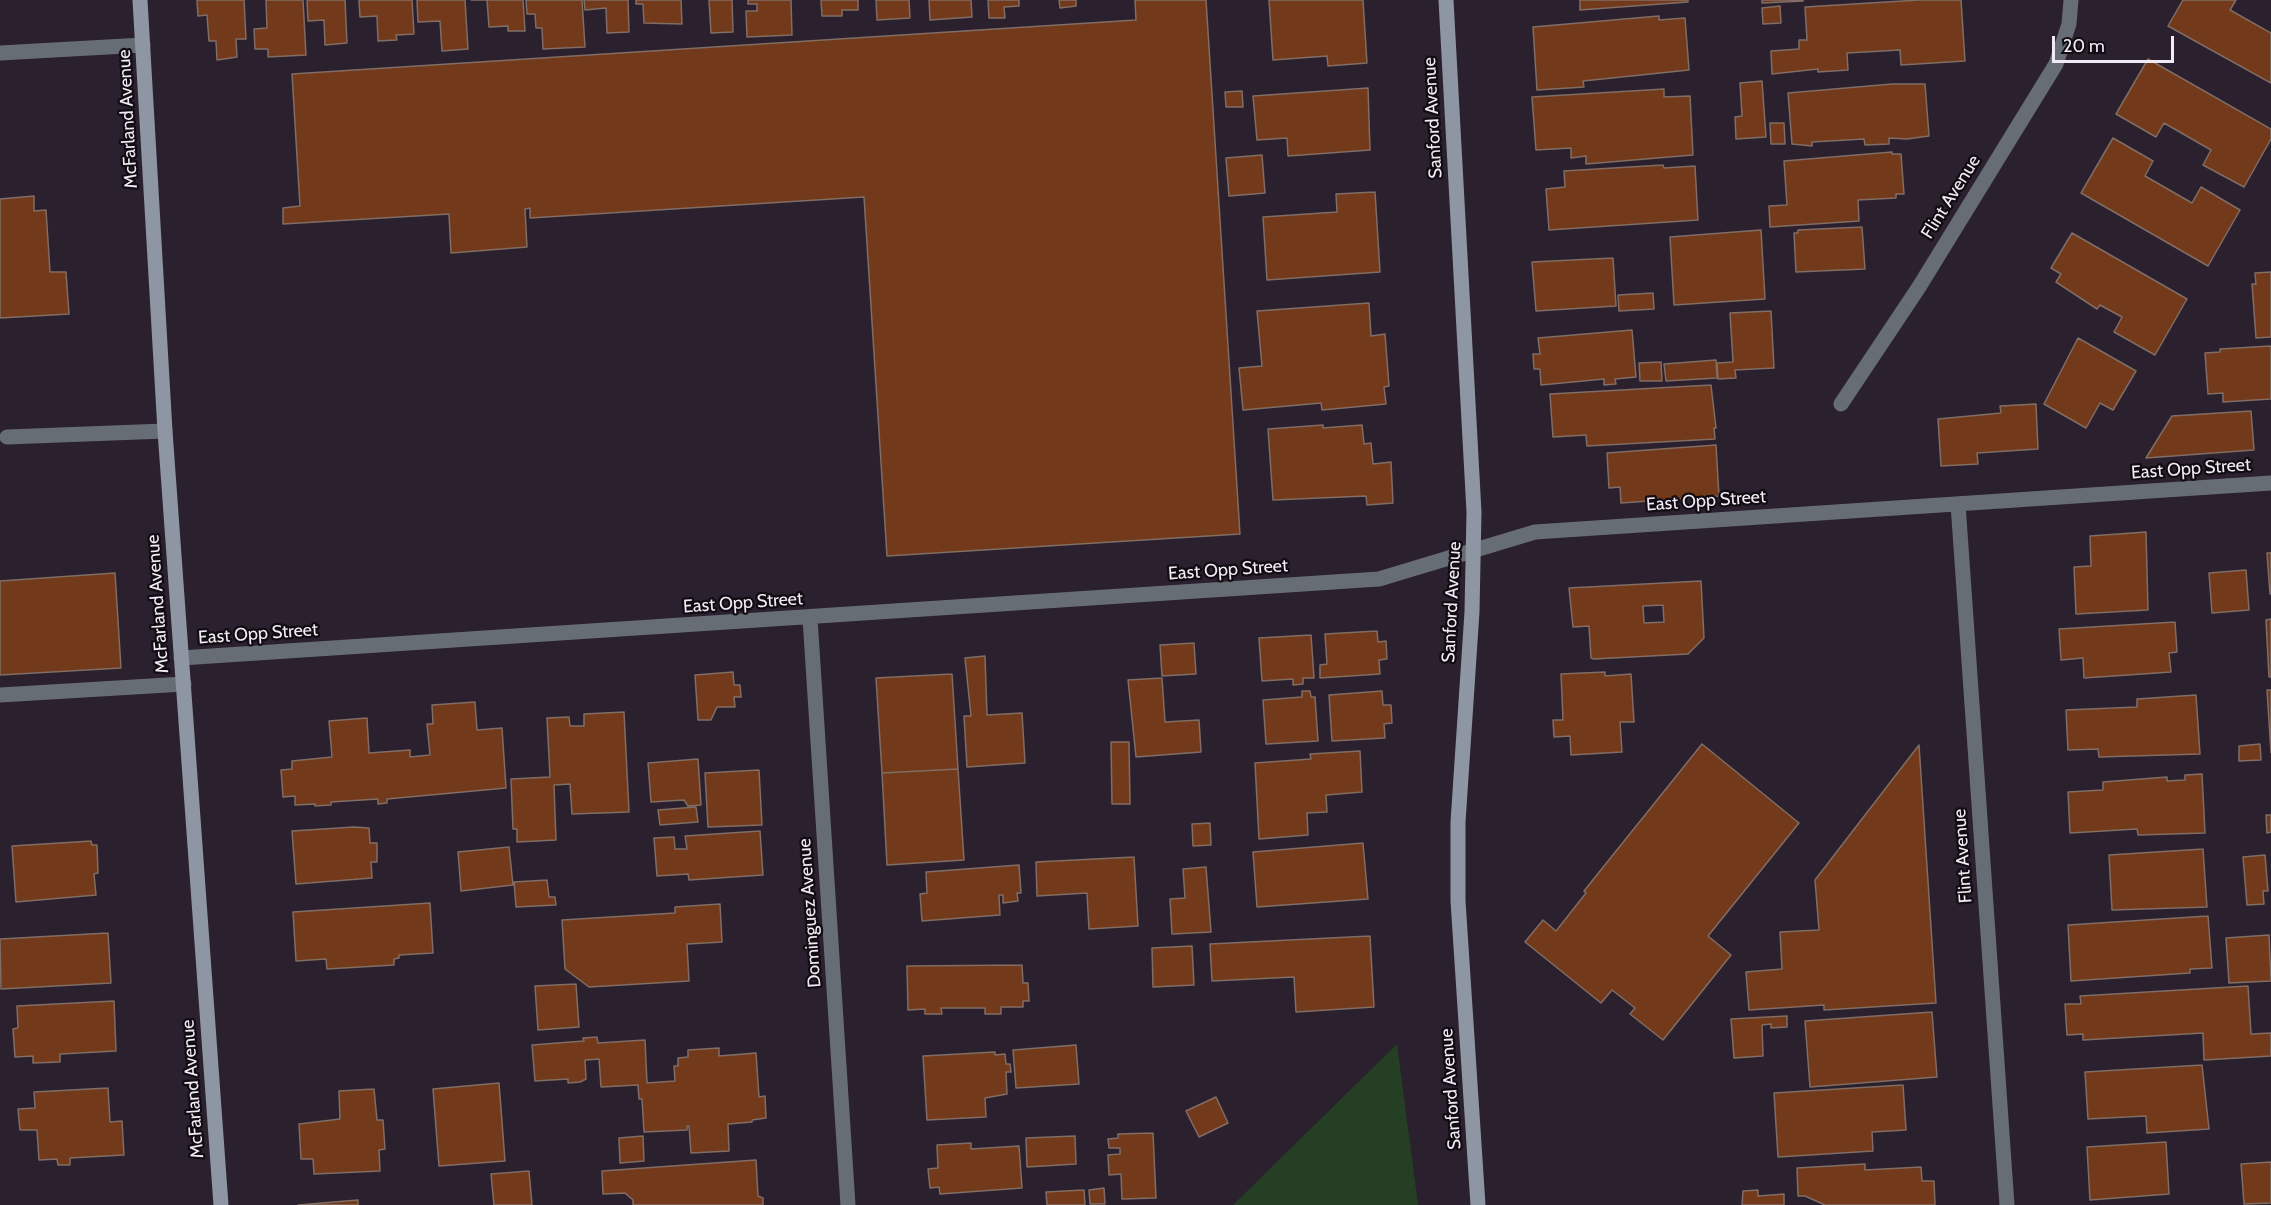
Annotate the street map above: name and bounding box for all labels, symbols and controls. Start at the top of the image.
scale bar [2055,24,2176,62]
text: 20 m [2063,35,2105,57]
street label: McFarland Avenue [114,49,142,189]
street label: Sanford Avenue [1419,57,1447,179]
street label: Flint Avenue [1917,151,1985,243]
street label: East Opp Street [2130,454,2252,484]
street label: East Opp Street [1645,486,1767,516]
street label: McFarland Avenue [142,534,174,674]
street label: Sanford Avenue [1438,541,1466,663]
street label: East Opp Street [1167,555,1289,585]
street label: East Opp Street [682,588,804,618]
street label: East Opp Street [197,619,319,649]
street label: Flint Avenue [1949,808,1977,904]
street label: Dominguez Avenue [794,838,826,988]
street label: McFarland Avenue [177,1019,209,1159]
street label: Sanford Avenue [1436,1028,1466,1150]

